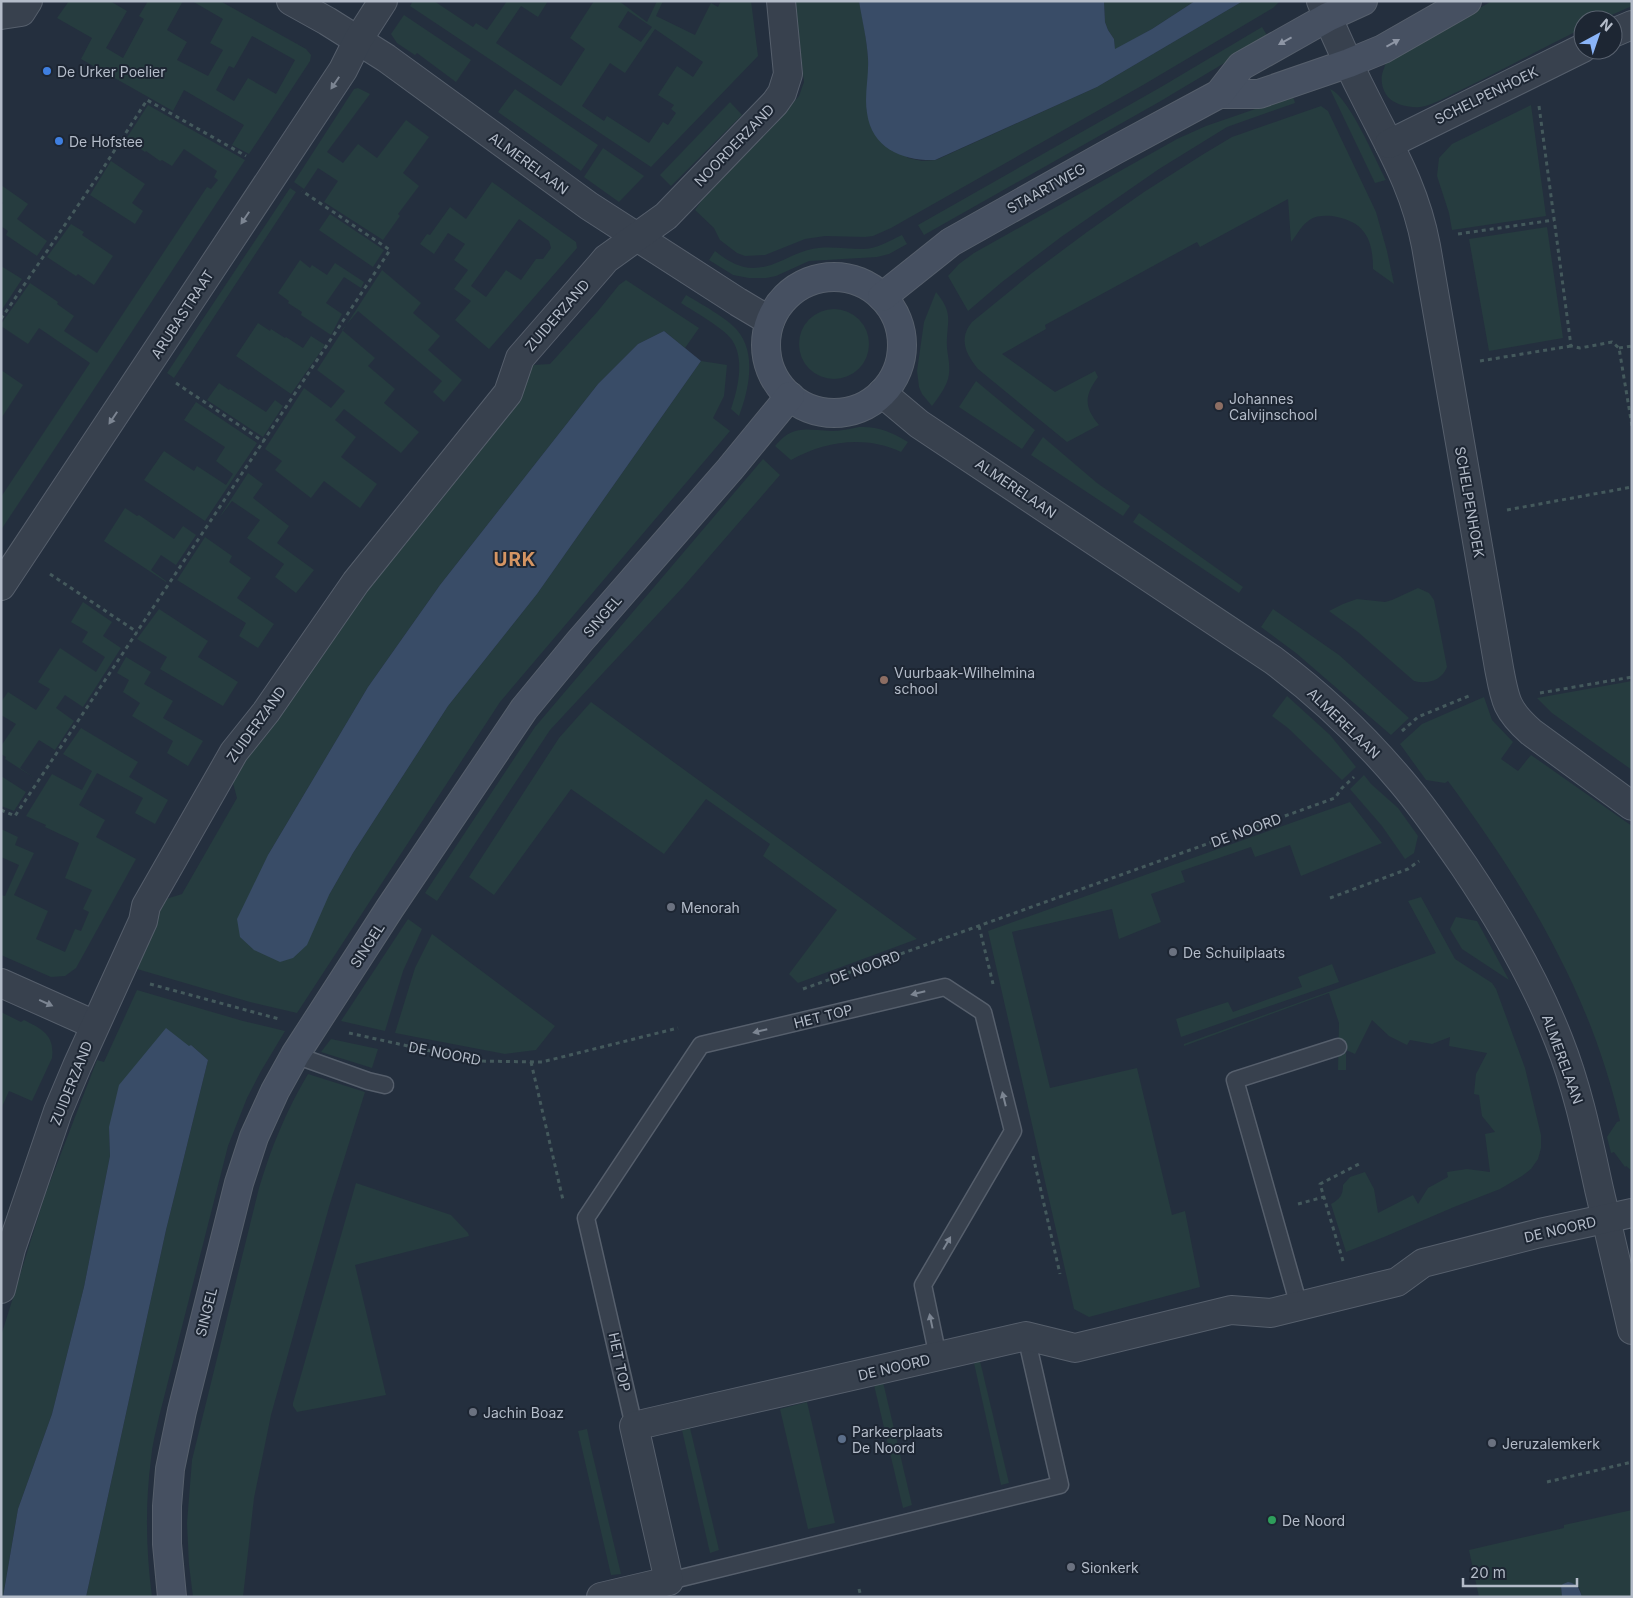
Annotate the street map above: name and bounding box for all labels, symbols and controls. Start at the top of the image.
north arrow [1573,10,1623,60]
text: N [1597,15,1616,35]
one-way arrow [1278,37,1292,45]
one-way arrow [1386,39,1400,47]
street label: SCHELPENHOEK [1432,62,1541,127]
place label: De Urker Poelier [57,63,166,80]
marker: De Urker Poelier [41,65,53,77]
one-way arrow [330,76,340,89]
street label: NOORDERZAND [691,100,777,190]
street label: ALMERELAAN [486,128,572,198]
place label: De Hofstee [69,133,143,150]
marker: De Hofstee [53,135,65,147]
street label: STAARTWEG [1004,159,1088,217]
one-way arrow [240,211,250,225]
street label: ARUBASTRAAT [147,266,217,362]
street label: ZUIDERZAND [521,276,593,354]
place label: Johannes Calvijnschool [1229,390,1317,423]
marker: Johannes Calvijnschool [1213,400,1225,412]
one-way arrow [108,411,118,425]
street label: SCHELPENHOEK [1452,445,1488,560]
street label: ALMERELAAN [972,455,1060,521]
district label: URK [493,548,537,571]
street label: SINGEL [579,591,625,640]
place label: Vuurbaak-Wilhelmina school [894,664,1035,697]
marker: Vuurbaak-Wilhelmina school [878,674,890,686]
street label: ZUIDERZAND [223,683,289,765]
street label: ALMERELAAN [1304,684,1384,762]
street label: DE NOORD [1209,809,1283,851]
place label: Menorah [681,899,740,916]
marker: Menorah [665,901,677,913]
street label: SINGEL [346,919,388,971]
place label: De Schuilplaats [1183,944,1285,961]
street label: DE NOORD [828,946,902,988]
marker: De Schuilplaats [1167,946,1179,958]
one-way arrow [911,989,926,997]
one-way arrow [39,1000,53,1008]
street label: HET TOP [792,1000,854,1032]
street label: ALMERELAAN [1539,1012,1587,1106]
one-way arrow [753,1027,768,1035]
street label: ZUIDERZAND [46,1038,96,1128]
street label: DE NOORD [407,1038,483,1068]
one-way arrow [1000,1092,1008,1107]
street label: DE NOORD [1522,1212,1598,1246]
one-way arrow [943,1236,952,1249]
street label: SINGEL [192,1286,220,1338]
one-way arrow [927,1313,935,1328]
street label: HET TOP [605,1331,635,1393]
street label: DE NOORD [856,1350,932,1384]
place label: Jachin Boaz [483,1404,564,1421]
marker: Jachin Boaz [467,1406,479,1418]
place label: Parkeerplaats De Noord [852,1423,943,1456]
marker: Parkeerplaats De Noord [836,1433,848,1445]
place label: Jeruzalemkerk [1502,1435,1600,1452]
marker: Jeruzalemkerk [1486,1437,1498,1449]
place label: De Noord [1282,1512,1345,1529]
marker: De Noord [1266,1514,1278,1526]
scale bar [1463,1556,1577,1588]
place label: Sionkerk [1081,1559,1139,1576]
marker: Sionkerk [1065,1561,1077,1573]
text: 20 m [1470,1563,1506,1582]

